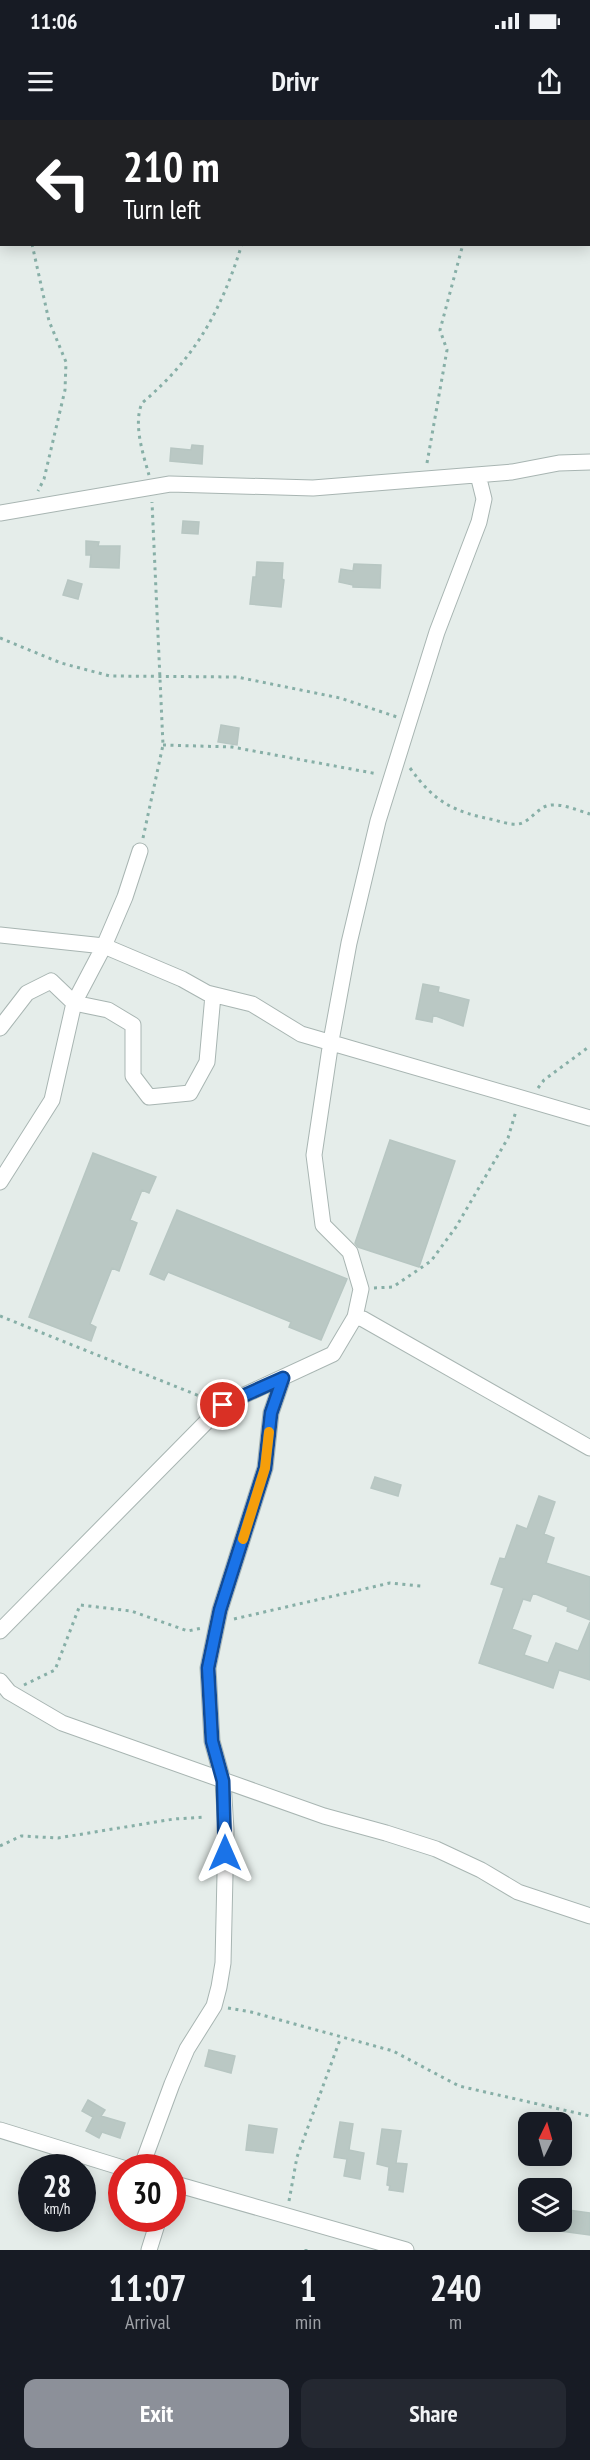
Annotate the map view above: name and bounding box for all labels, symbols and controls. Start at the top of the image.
text: 11:06 [30,7,78,35]
text: Drivr [271,64,319,98]
icon: menu [24,65,57,98]
icon: share [533,65,566,98]
text: 210 m [123,139,220,194]
icon: left [24,144,102,222]
text: Turn left [123,192,201,226]
pin [197,1379,248,1430]
icon: arrive [206,1388,239,1421]
position arrow [193,1821,257,1885]
north arrow [518,2112,572,2166]
map controls [518,2112,572,2232]
speed limit sign: 30 [108,2154,186,2232]
text: 28 [43,2166,71,2205]
button: layers [518,2178,572,2232]
text: km/h [44,2199,70,2218]
text: 11:07 [109,2264,186,2311]
text: 1 [299,2264,317,2311]
text: 240 [430,2264,481,2311]
text: Arrival [125,2309,170,2335]
text: min [295,2309,321,2335]
text: m [449,2309,462,2335]
button: Exit [24,2379,289,2448]
button: Share [301,2379,566,2448]

